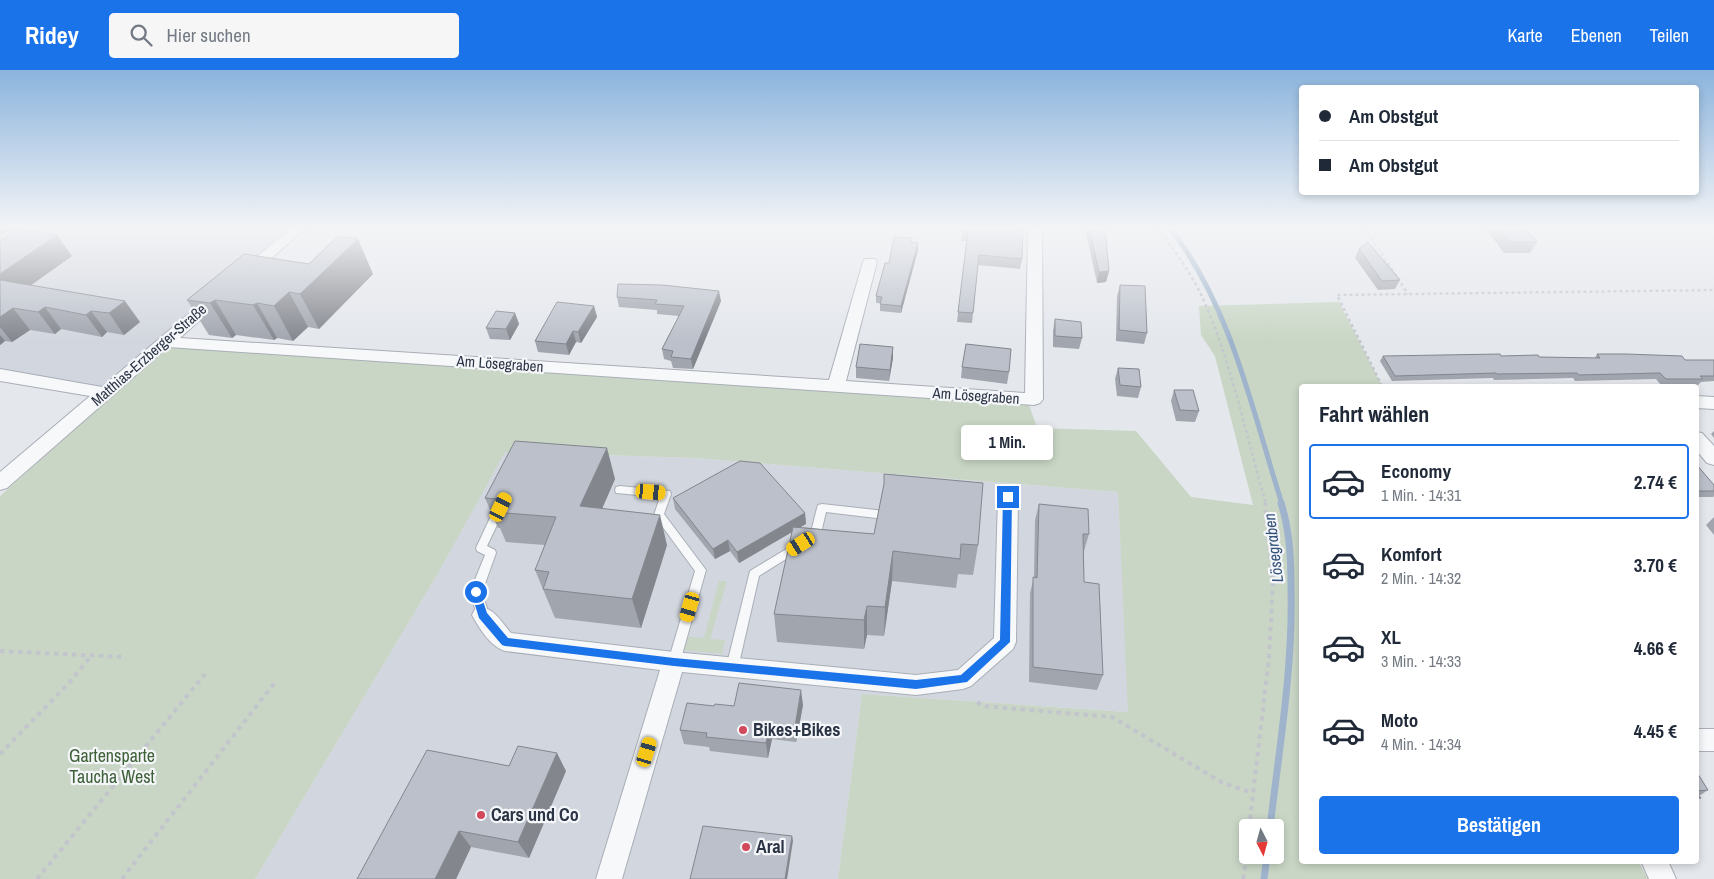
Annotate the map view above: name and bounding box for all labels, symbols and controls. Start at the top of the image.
search box [109,13,459,58]
text: Ridey [25,19,79,51]
icon: search [127,21,155,49]
text: Hier suchen [167,22,251,48]
text: Karte [1507,23,1543,48]
text: Ebenen [1571,23,1622,48]
text: Teilen [1650,23,1689,48]
text: Am Obstgut [1349,103,1438,129]
text: Am Obstgut [1349,152,1438,178]
street label: Matthias-Erzberger-Straße [87,299,211,411]
street label: Am Lösegraben [455,350,544,377]
street label: Am Lösegraben [931,382,1020,409]
text: Fahrt wählen [1319,399,1429,429]
callout: 1 Min. [962,424,1054,460]
text: 1 Min. [988,431,1026,453]
text: Economy [1381,458,1451,484]
icon: car [1321,459,1366,504]
text: 2.74 € [1634,469,1677,495]
car [635,483,666,501]
text: 1 Min. · 14:31 [1381,484,1461,506]
route end [997,486,1019,508]
car [487,490,514,524]
water label: Lösegraben [1258,512,1288,584]
car [784,530,817,558]
text: Komfort [1381,541,1442,567]
icon: car [1321,542,1366,587]
text: 3.70 € [1634,552,1677,578]
text: 2 Min. · 14:32 [1381,567,1461,589]
route start [465,581,487,603]
car [678,591,701,623]
text: XL [1381,624,1401,650]
icon: car [1321,625,1366,670]
text: 4.66 € [1634,635,1677,661]
text: 3 Min. · 14:33 [1381,650,1461,672]
text: Moto [1381,707,1418,733]
icon: car [1321,708,1366,753]
place label: Bikes+Bikes [753,717,840,742]
text: 4.45 € [1634,718,1677,744]
marker: Bikes+Bikes [737,724,749,736]
text: 4 Min. · 14:34 [1381,733,1461,755]
car [635,735,658,769]
park label: Gartensparte Taucha West [69,743,155,789]
button: Bestätigen [1319,796,1679,854]
place label: Cars und Co [491,802,579,827]
marker: Cars und Co [475,809,487,821]
north arrow [1239,819,1284,864]
map controls [1239,819,1284,864]
place label: Aral [756,834,785,859]
marker: Aral [740,841,752,853]

